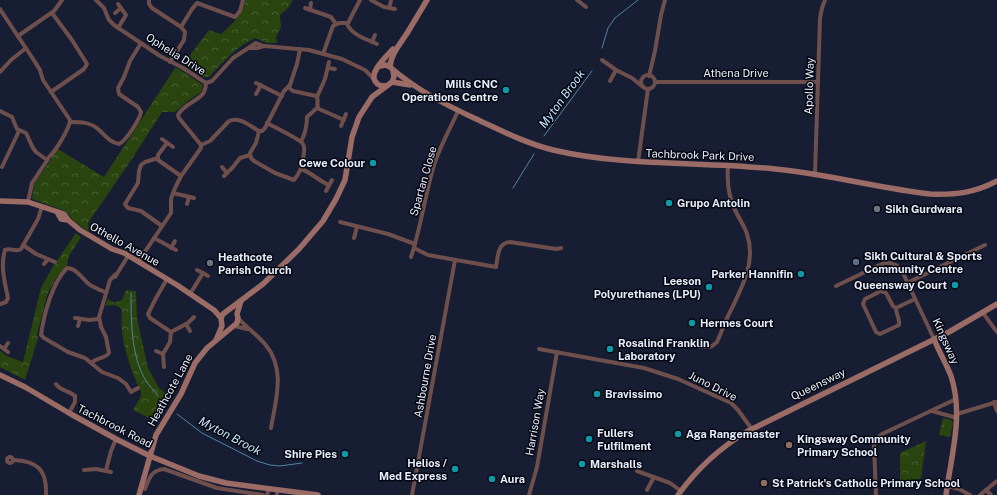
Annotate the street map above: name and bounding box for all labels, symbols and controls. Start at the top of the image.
street label: Ophelia Drive [144,31,208,77]
street label: Apollo Way [802,57,816,115]
water label: Myton Brook [536,67,588,131]
street label: Athena Drive [703,67,769,79]
place label: Mills CNC Operations Centre [402,78,498,103]
marker: Mills CNC Operations Centre [501,85,511,95]
street label: Spartan Close [407,145,439,217]
street label: Tachbrook Park Drive [645,147,755,163]
place label: Cewe Colour [299,157,365,169]
marker: Cewe Colour [368,158,378,168]
place label: Grupo Antolin [677,197,750,209]
marker: Grupo Antolin [664,198,674,208]
place label: Sikh Gurdwara [885,203,962,215]
marker: Sikh Gurdwara [872,204,882,214]
street label: Othello Avenue [88,220,162,268]
place label: Sikh Cultural & Sports Community Centre [864,250,982,275]
place label: Heathcote Parish Church [218,251,292,276]
marker: Sikh Cultural & Sports Community Centre [851,257,861,267]
marker: Heathcote Parish Church [205,258,215,268]
place label: Parker Hannifin [711,268,793,280]
marker: Parker Hannifin [796,269,806,279]
place label: Leeson Polyurethanes (LPU) [594,275,701,300]
place label: Queensway Court [854,279,947,291]
marker: Queensway Court [950,280,960,290]
marker: Leeson Polyurethanes (LPU) [704,282,714,292]
street label: Kingsway [931,316,962,366]
place label: Hermes Court [700,317,774,329]
marker: Hermes Court [687,318,697,328]
street label: Ashbourne Drive [412,333,438,419]
place label: Rosalind Franklin Laboratory [618,337,709,362]
marker: Rosalind Franklin Laboratory [605,344,615,354]
street label: Heathcote Lane [145,352,195,428]
street label: Queensway [789,366,847,402]
street label: Juno Drive [687,369,739,403]
street label: Harrison Way [523,387,547,457]
place label: Bravissimo [605,388,662,400]
marker: Bravissimo [592,389,602,399]
street label: Tachbrook Road [76,402,154,450]
water label: Myton Brook [196,414,264,459]
place label: Fullers Fulfilment [597,427,652,452]
place label: Aga Rangemaster [686,428,780,440]
marker: Aga Rangemaster [673,429,683,439]
place label: Kingsway Community Primary School [797,433,912,458]
marker: Fullers Fulfilment [584,434,594,444]
marker: Kingsway Community Primary School [784,440,794,450]
place label: Shire Pies [284,448,337,460]
marker: Shire Pies [340,449,350,459]
place label: Helios / Med Express [379,457,448,482]
place label: Marshalls [590,458,642,470]
marker: Marshalls [577,459,587,469]
marker: Helios / Med Express [450,464,460,474]
place label: Aura [500,473,525,485]
marker: Aura [487,474,497,484]
place label: St Patrick's Catholic Primary School [772,477,961,489]
marker: St Patrick's Catholic Primary School [759,478,769,488]

